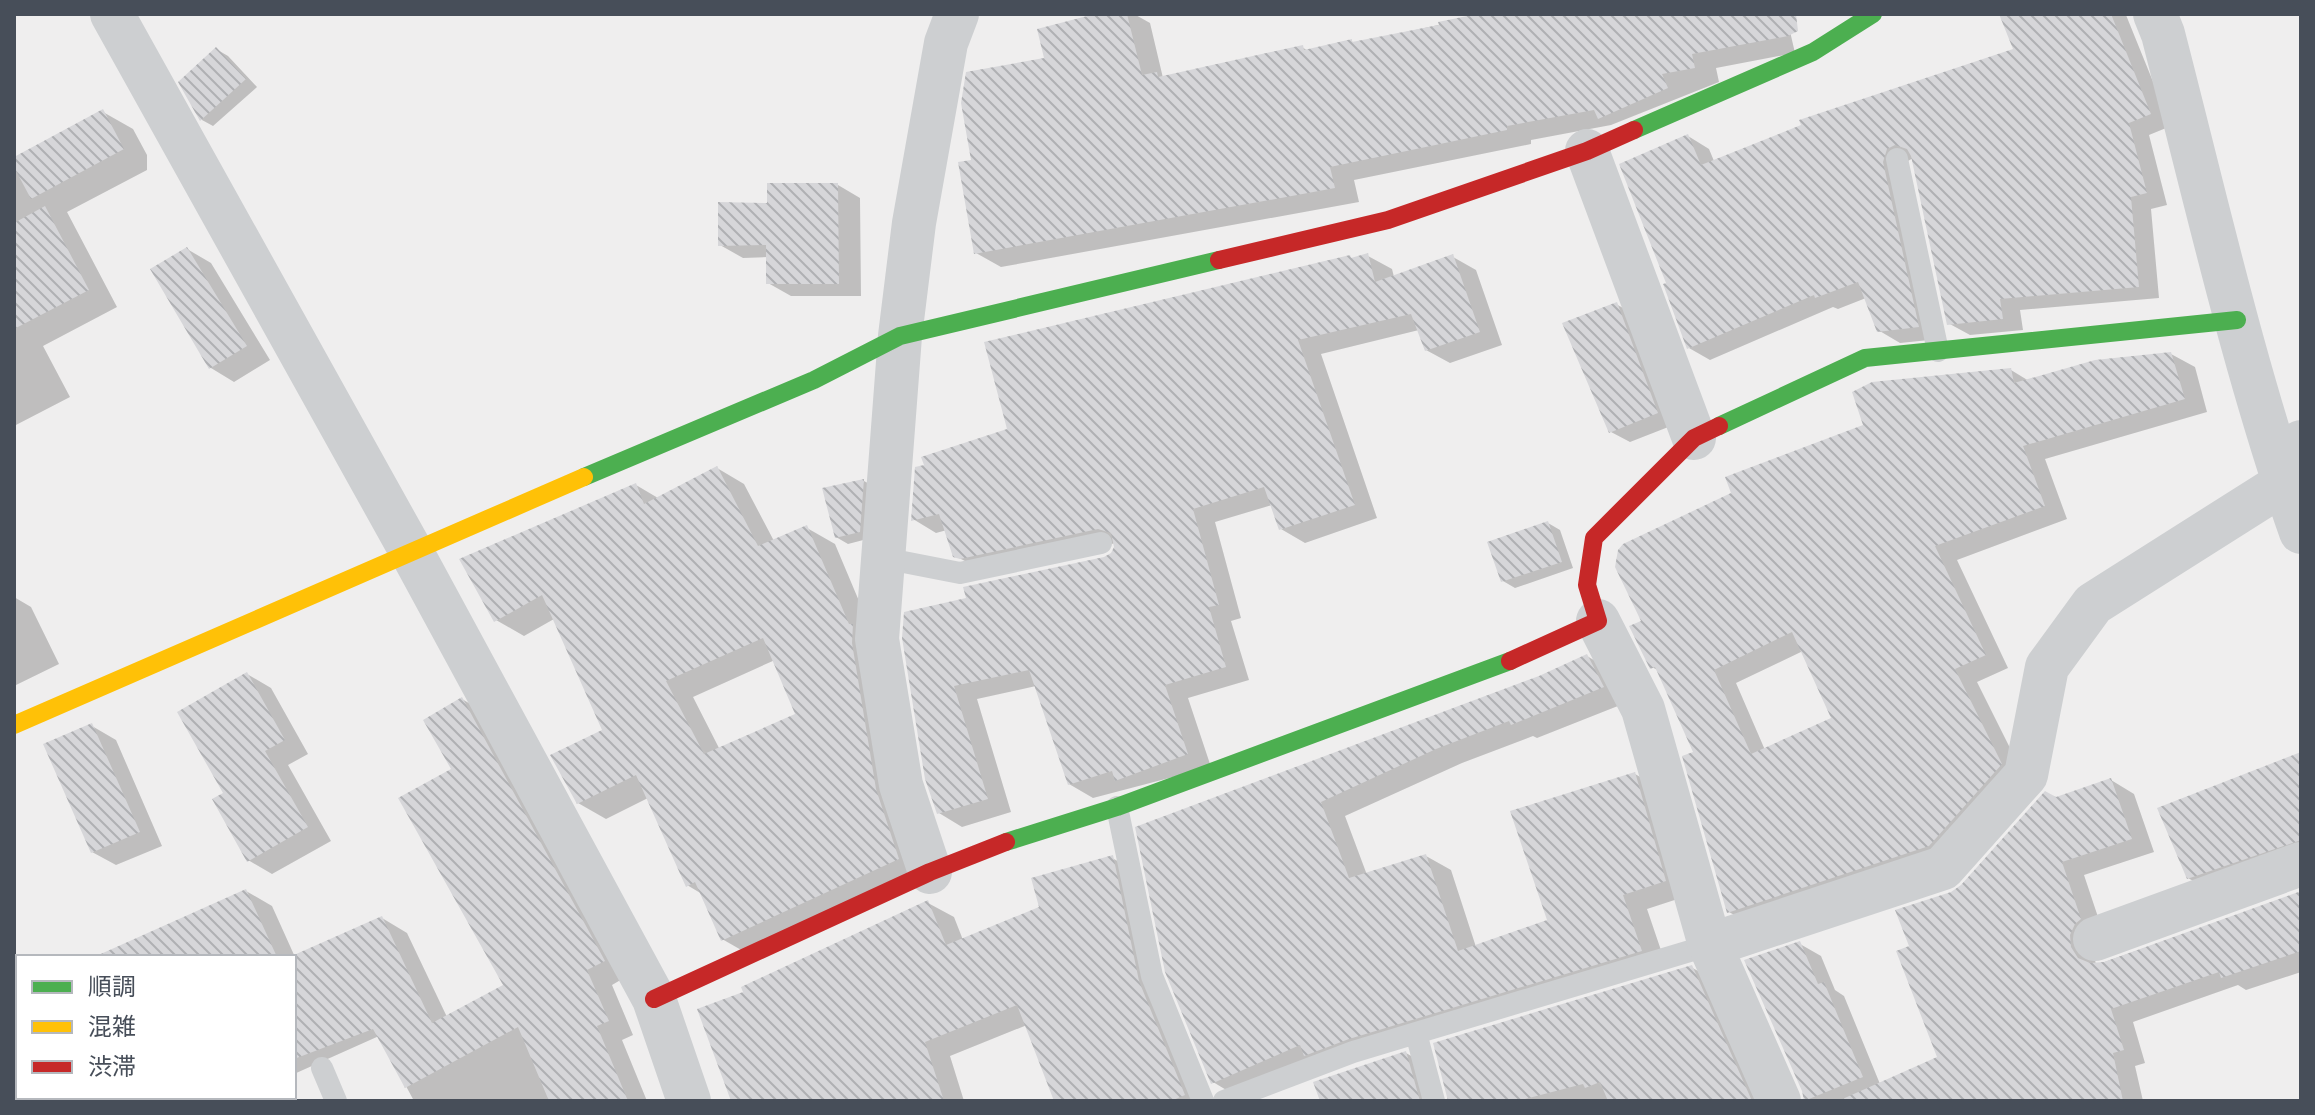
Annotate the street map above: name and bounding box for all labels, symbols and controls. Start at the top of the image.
legend [16,955,296,1099]
text: 順調 [88,971,136,1002]
text: 混雑 [88,1011,136,1042]
text: 渋滞 [88,1051,136,1082]

